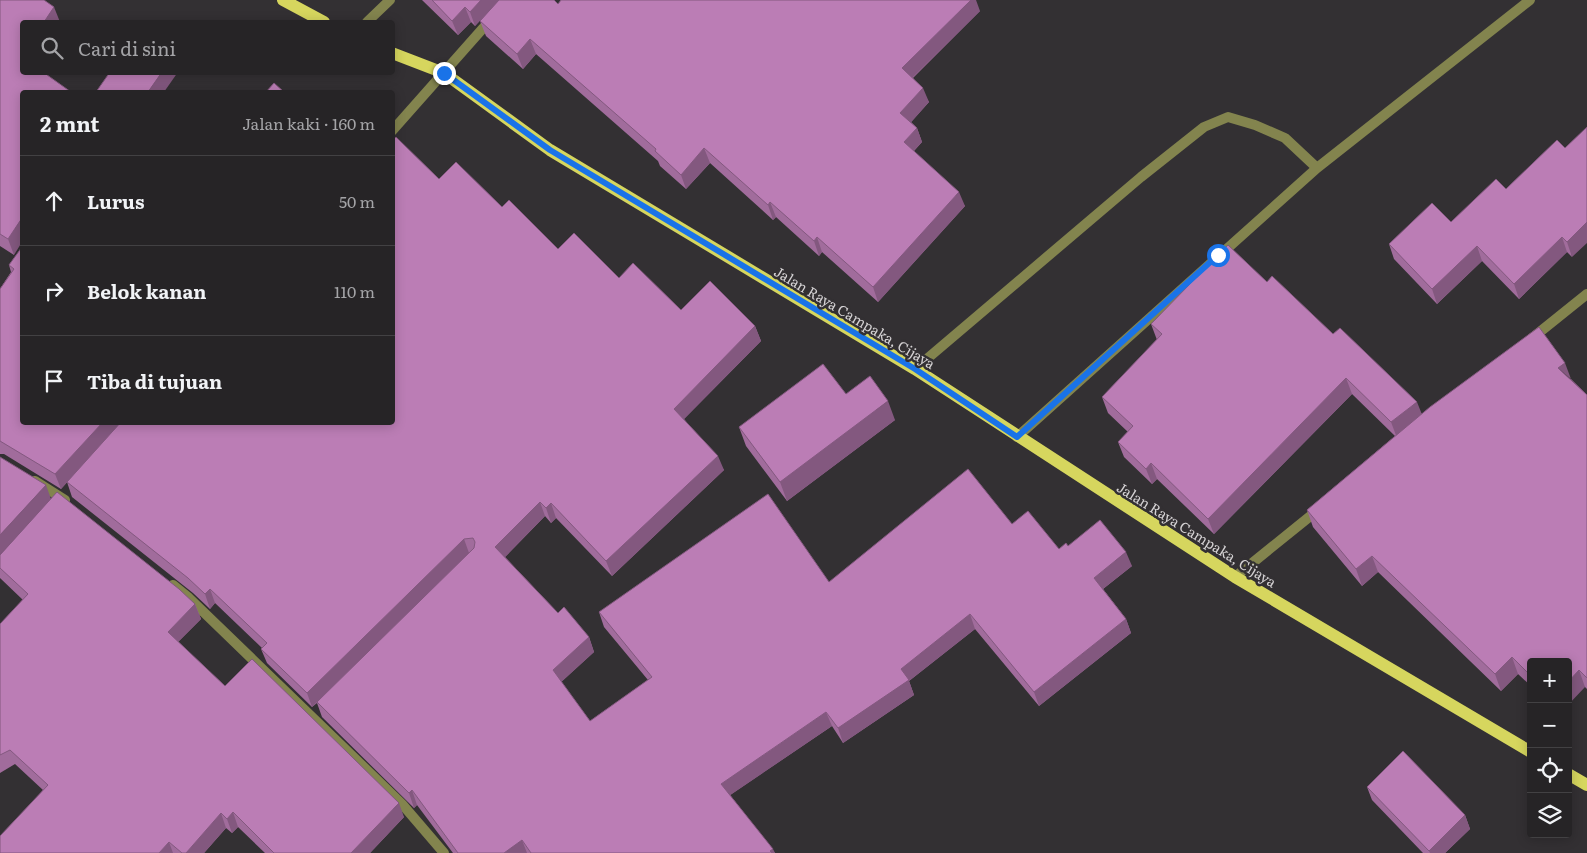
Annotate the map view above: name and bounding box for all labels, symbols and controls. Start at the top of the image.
search box [20,20,395,75]
icon: search [38,34,66,62]
text: Cari di sini [78,34,176,62]
route end [433,62,456,85]
text: 2 mnt [40,107,100,138]
text: Jalan kaki · 160 m [242,111,375,135]
icon: ahead [40,187,68,215]
text: Lurus [87,187,144,215]
text: 50 m [339,189,375,213]
route start [1207,244,1230,267]
street label: Jalan Raya Campaka, Cijaya [771,261,940,373]
icon: right [40,277,68,305]
text: Belok kanan [87,277,206,305]
text: 110 m [334,279,375,303]
icon: arrive [40,367,68,395]
text: Tiba di tujuan [87,367,222,395]
street label: Jalan Raya Campaka, Cijaya [1113,477,1281,592]
map controls [1527,658,1572,838]
button: + [1527,658,1572,703]
button: − [1527,703,1572,748]
button: locate [1527,748,1572,793]
button: layers [1527,793,1572,838]

